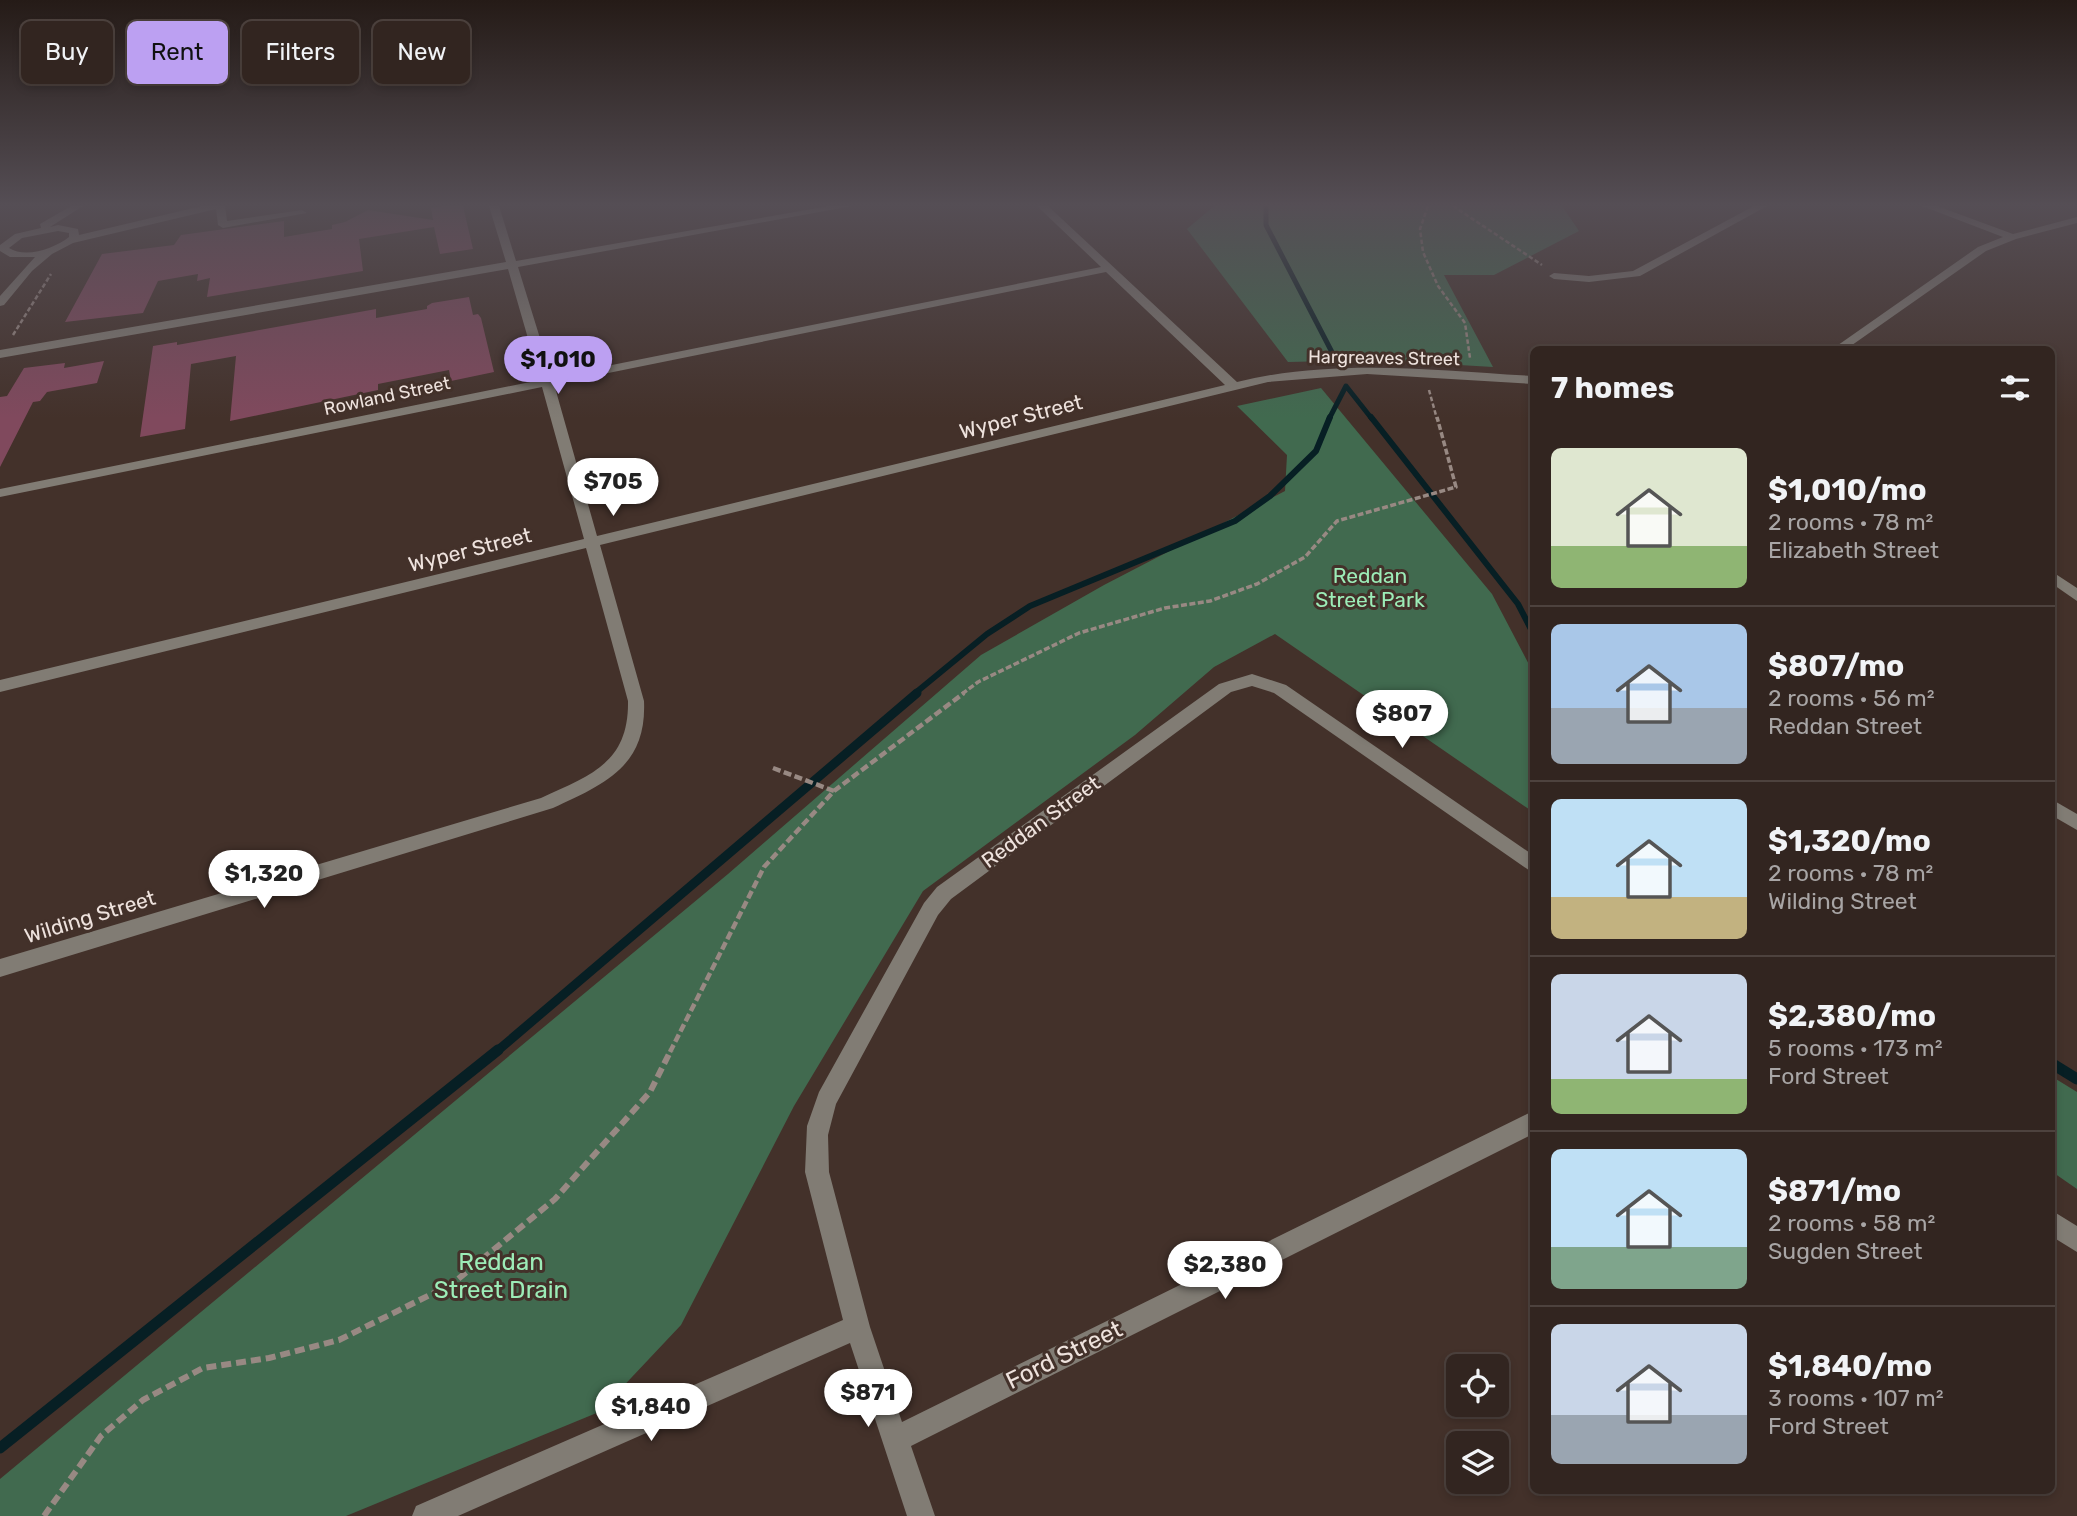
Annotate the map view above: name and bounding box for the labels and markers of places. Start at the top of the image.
pin: $1,010 [501,336,615,396]
pin: $705 [572,458,654,518]
pin: $807 [1361,690,1443,750]
pin: $1,320 [207,850,321,910]
pin: $2,380 [1168,1242,1282,1301]
pin: $871 [827,1370,909,1429]
pin: $1,840 [594,1384,708,1443]

